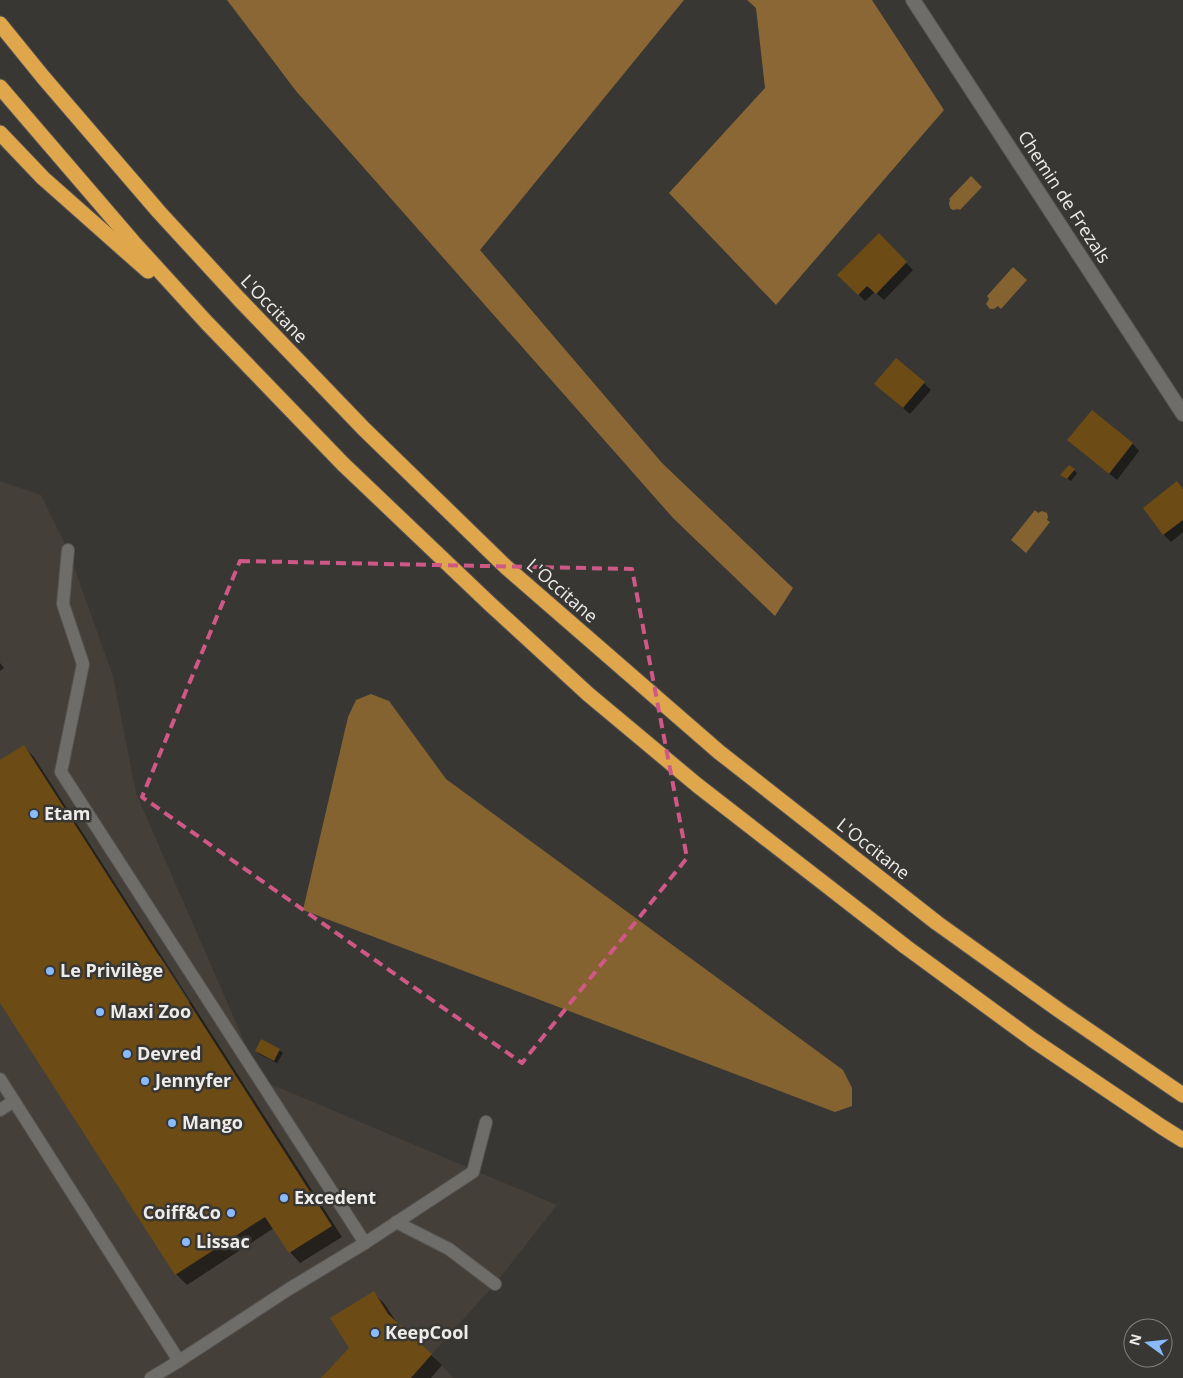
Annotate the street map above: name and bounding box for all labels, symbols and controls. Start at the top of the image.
street label: Chemin de Frezals [1013,126,1117,267]
street label: L'Occitane [236,269,313,348]
street label: L'Occitane [522,553,603,628]
place label: Etam [44,801,90,825]
marker: Etam [28,808,40,820]
street label: L'Occitane [832,812,915,884]
place label: Le Privilège [60,958,163,982]
marker: Le Privilège [44,965,56,977]
place label: Maxi Zoo [110,999,191,1023]
marker: Maxi Zoo [94,1006,106,1018]
place label: Devred [137,1041,201,1065]
marker: Devred [121,1048,133,1060]
place label: Jennyfer [153,1068,231,1092]
marker: Jennyfer [139,1075,151,1087]
place label: Mango [182,1110,243,1134]
marker: Mango [166,1117,178,1129]
place label: Excedent [294,1185,376,1209]
marker: Excedent [278,1192,290,1204]
place label: Coiff&Co [143,1200,221,1224]
marker: Coiff&Co [225,1207,237,1219]
place label: Lissac [196,1229,250,1253]
marker: Lissac [180,1236,192,1248]
north arrow [1123,1318,1173,1368]
place label: KeepCool [385,1320,469,1344]
marker: KeepCool [369,1327,381,1339]
text: N [1124,1332,1146,1347]

